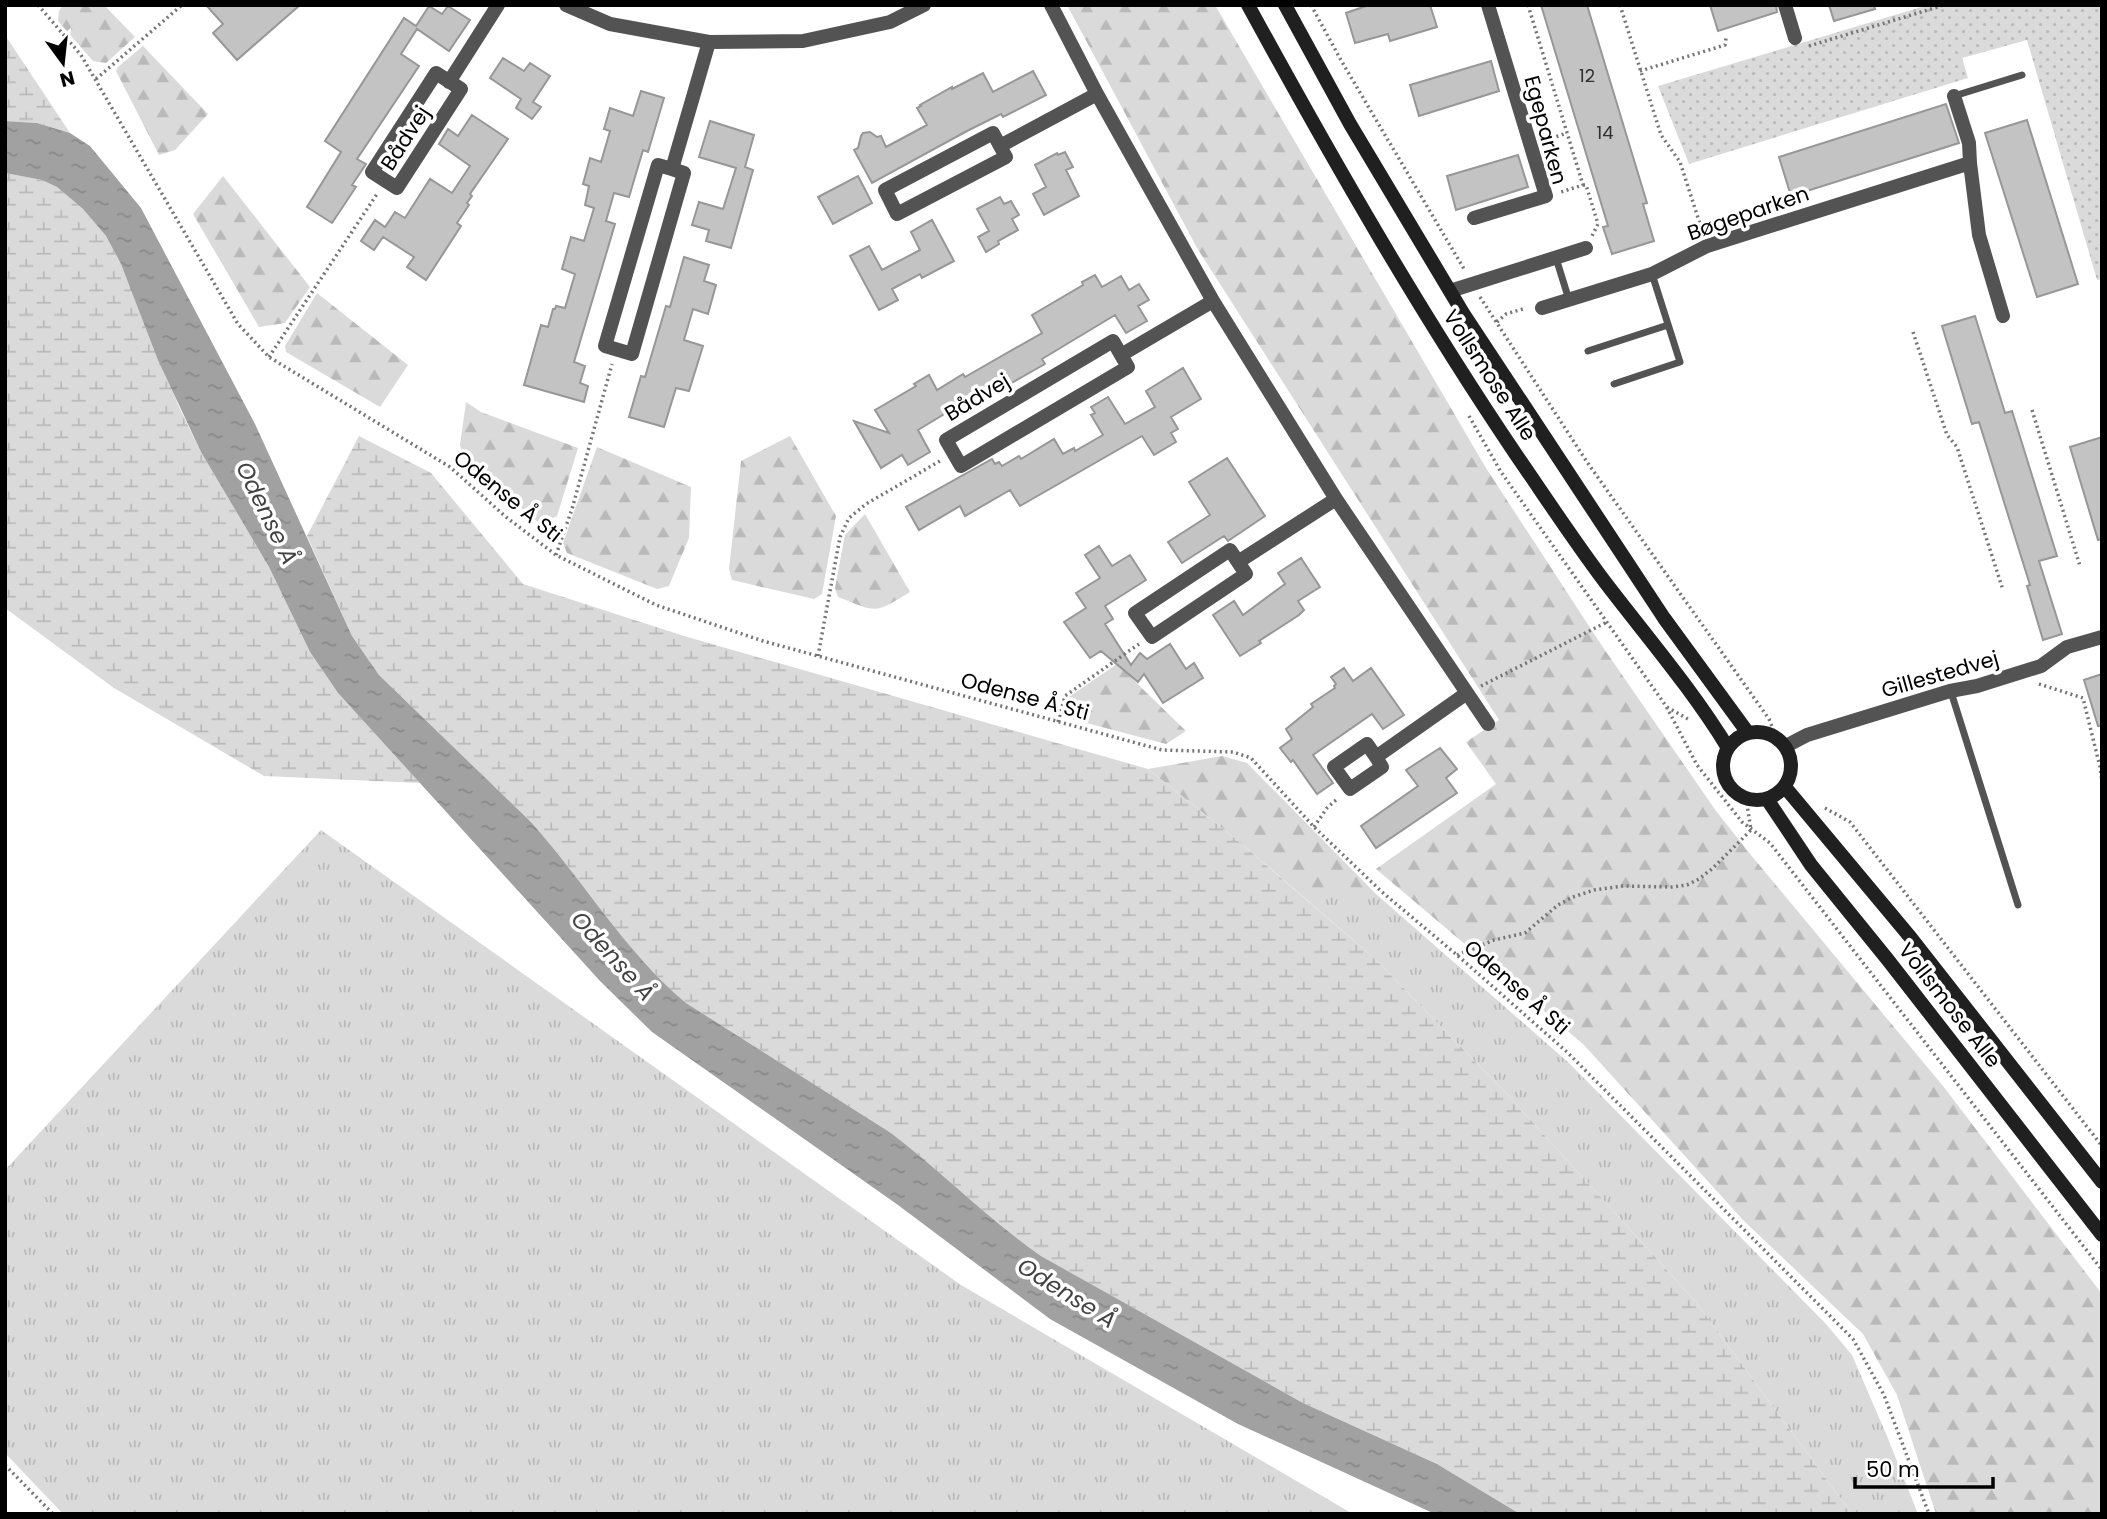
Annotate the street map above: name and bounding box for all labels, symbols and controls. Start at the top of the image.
north arrow [28,28,98,98]
house number: 12 [1579,63,1595,88]
text: N [57,64,78,94]
street label: Egeparken [1518,72,1574,188]
street label: Bådvej [373,100,437,176]
house number: 14 [1596,120,1614,145]
street label: Bøgeparken [1683,179,1813,247]
street label: Vollsmose Alle [1437,304,1543,446]
street label: Bådvej [939,366,1015,428]
street label: Odense Å Sti [448,443,568,549]
water label: Odense Å [228,456,306,570]
street label: Gillestedvej [1878,643,2002,705]
street label: Odense Å Sti [958,665,1092,727]
water label: Odense Å [564,904,662,1008]
street label: Odense Å Sti [1458,933,1576,1041]
street label: Vollsmose Alle [1892,937,2008,1073]
water label: Odense Å [1011,1250,1123,1336]
scale bar [1855,1446,1993,1490]
text: 50 m [1866,1455,1920,1484]

